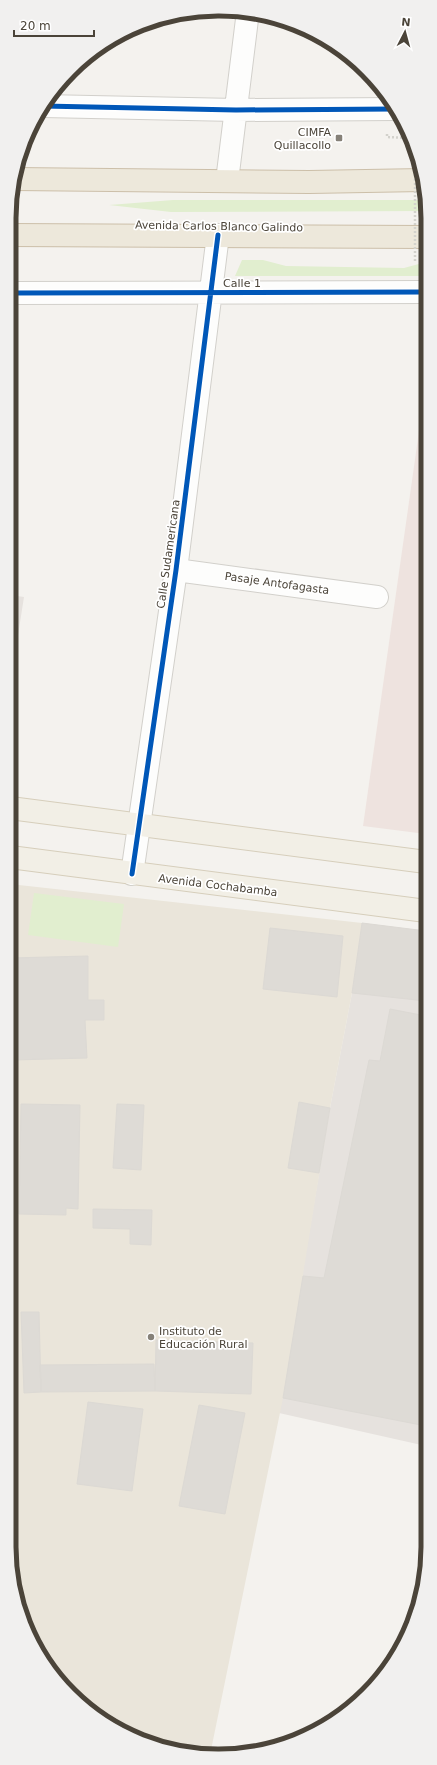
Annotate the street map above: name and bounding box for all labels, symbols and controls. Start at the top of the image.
scale bar [14,12,94,38]
north arrow [385,12,425,52]
text: N [401,16,411,29]
text: 20 m [20,19,51,33]
place label: CIMFA Quillacollo [274,126,331,152]
marker: CIMFA Quillacollo [334,133,344,143]
street label: Avenida Carlos Blanco Galindo [135,219,303,234]
street label: Calle 1 [223,277,261,290]
street label: Calle Sudamericana [154,499,183,609]
street label: Pasaje Antofagasta [224,570,330,597]
street label: Avenida Cochabamba [158,872,278,899]
place label: Instituto de Educación Rural [159,1325,247,1351]
marker: Instituto de Educación Rural [146,1332,156,1342]

